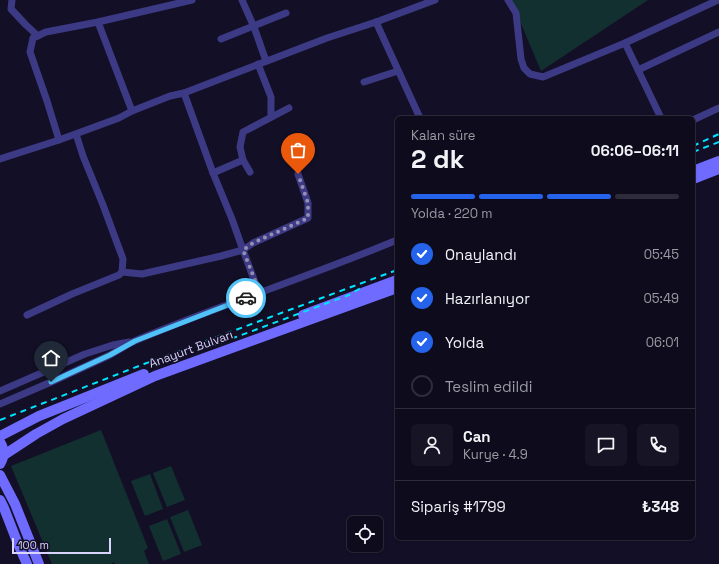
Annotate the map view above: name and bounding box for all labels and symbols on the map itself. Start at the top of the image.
pin [281,133,315,174]
courier [226,278,266,318]
street label: Anayurt Bulvarı [147,326,235,372]
pin [34,341,68,382]
scale bar [12,536,111,555]

